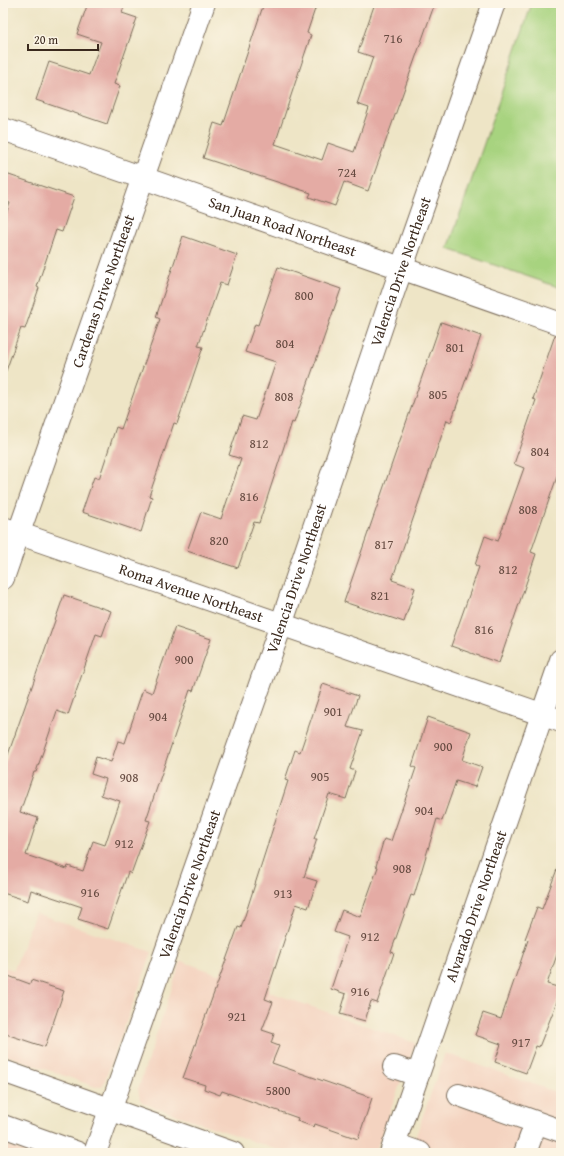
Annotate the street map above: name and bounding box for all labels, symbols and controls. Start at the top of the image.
scale bar [28,26,98,52]
house number: 716 [384,29,402,48]
text: 20 m [34,31,58,48]
house number: 724 [338,163,356,182]
street label: San Juan Road Northeast [206,191,360,262]
street label: Valencia Drive Northeast [365,193,436,349]
street label: Cardenas Drive Northeast [66,211,140,370]
house number: 800 [295,286,313,305]
house number: 804 [276,334,294,353]
house number: 801 [446,338,464,357]
house number: 805 [429,385,447,404]
house number: 808 [275,387,293,406]
house number: 812 [250,434,268,453]
house number: 804 [531,442,549,461]
house number: 816 [240,487,258,506]
street label: Valencia Drive Northeast [261,500,331,656]
house number: 808 [519,500,537,519]
house number: 820 [210,531,228,550]
house number: 817 [375,535,393,554]
street label: Roma Avenue Northeast [116,558,267,627]
house number: 812 [499,560,517,579]
house number: 821 [371,586,389,605]
house number: 816 [475,620,493,639]
house number: 900 [175,650,193,669]
house number: 901 [324,702,342,721]
house number: 904 [149,707,167,726]
house number: 900 [434,737,452,756]
house number: 905 [311,767,329,786]
house number: 908 [120,768,138,787]
house number: 904 [415,801,433,820]
street label: Valencia Drive Northeast [153,806,225,961]
street label: Alvarado Drive Northeast [440,827,512,985]
house number: 912 [115,834,133,853]
house number: 908 [393,859,411,878]
house number: 916 [81,883,99,902]
house number: 913 [274,884,292,903]
house number: 912 [361,927,379,946]
house number: 916 [351,982,369,1001]
house number: 921 [228,1007,246,1026]
house number: 917 [512,1033,530,1052]
house number: 5800 [265,1081,291,1100]

